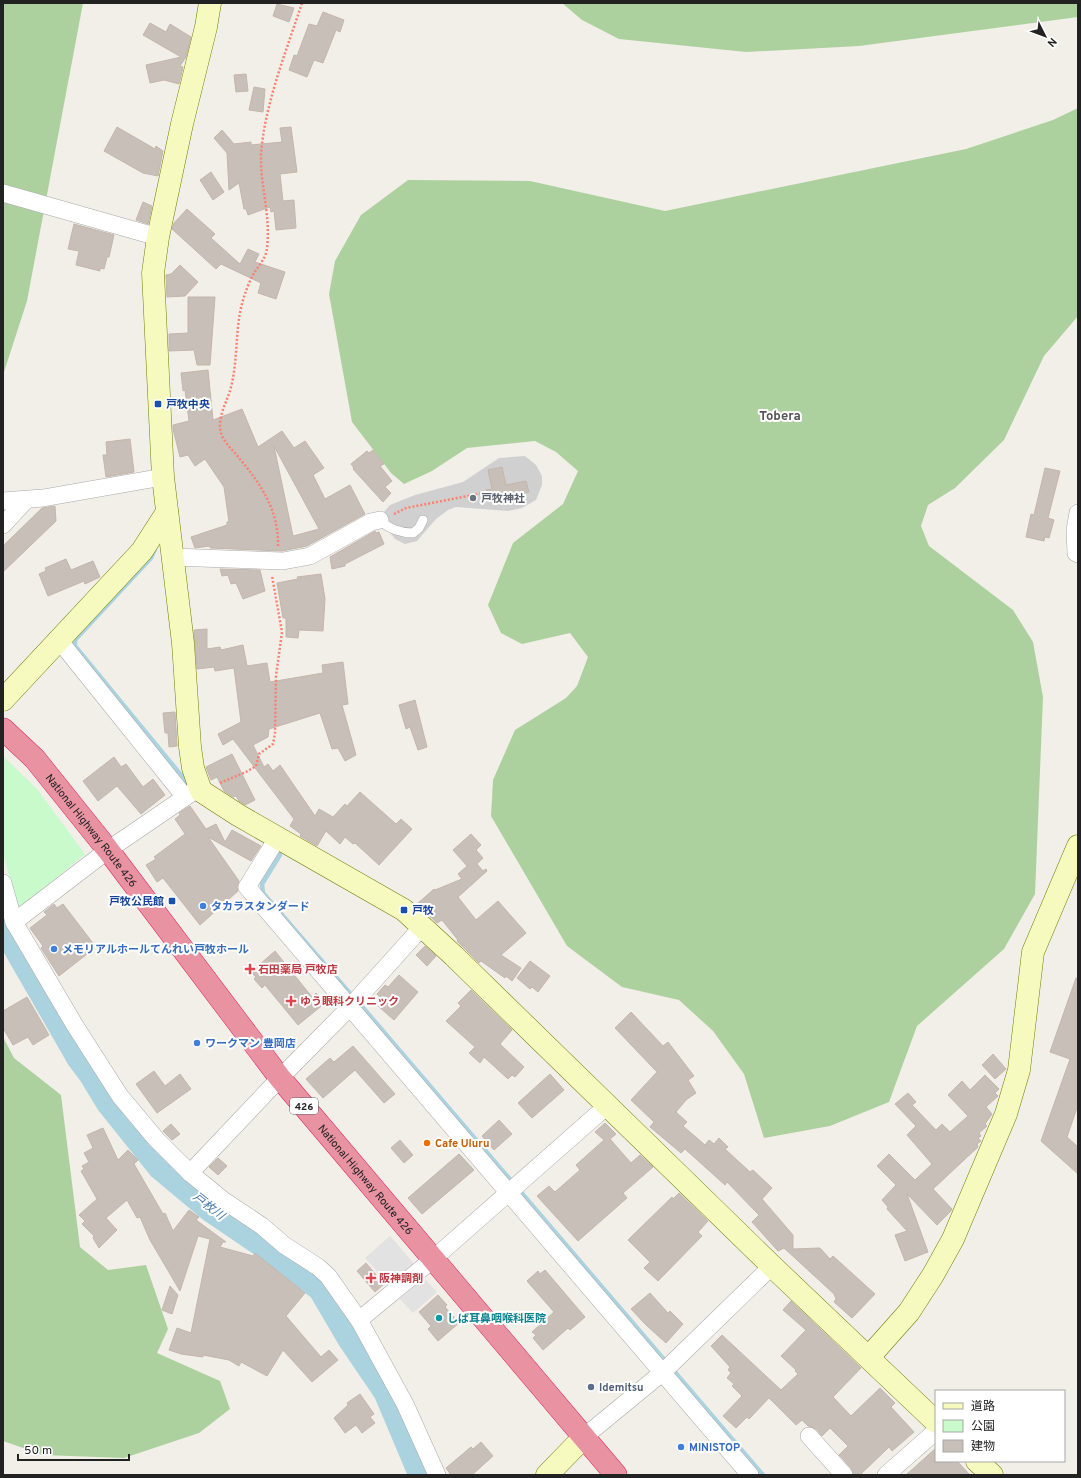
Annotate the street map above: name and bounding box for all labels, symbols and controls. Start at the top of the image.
north arrow [1025,16,1065,56]
text: N [1044,34,1060,50]
place label: 戸牧中央 [166,398,210,412]
marker: 戸牧中央 [153,399,163,409]
district label: Tobera [759,409,801,425]
place label: 戸牧神社 [481,492,525,506]
marker: 戸牧神社 [468,493,478,503]
street label: National Highway Route 426 [42,772,140,890]
place label: 戸牧公民館 [109,895,164,909]
marker: 戸牧公民館 [167,896,177,906]
place label: タカラスタンダード [211,900,310,914]
marker: タカラスタンダード [198,901,208,911]
place label: 戸牧 [412,904,434,918]
marker: 戸牧 [399,905,409,915]
place label: メモリアルホールてんれい戸牧ホール [62,943,249,957]
marker: メモリアルホールてんれい戸牧ホール [49,944,59,954]
place label: 石田薬局 戸牧店 [258,963,338,977]
marker: 石田薬局 戸牧店 [245,964,255,974]
marker: ゆう眼科クリニック [285,995,297,1007]
place label: ゆう眼科クリニック [300,995,399,1009]
place label: ワークマン 豊岡店 [205,1037,296,1051]
marker: ワークマン 豊岡店 [192,1038,202,1048]
road number: 426 [290,1098,318,1114]
street label: National Highway Route 426 [314,1122,416,1238]
place label: Cafe Uluru [435,1137,489,1151]
marker: Cafe Uluru [422,1138,432,1148]
water label: 戸枚川 [189,1189,229,1225]
place label: 阪神調剤 [379,1272,423,1286]
marker: 阪神調剤 [366,1273,376,1283]
place label: しば耳鼻咽喉科医院 [447,1312,546,1326]
marker: しば耳鼻咽喉科医院 [434,1313,444,1323]
place label: Idemitsu [599,1381,644,1395]
marker: Idemitsu [586,1382,596,1392]
legend [935,1390,1065,1462]
text: 道路 [971,1399,995,1415]
text: 公園 [971,1419,995,1435]
scale bar [18,1436,129,1462]
text: 建物 [971,1439,995,1455]
place label: MINISTOP [689,1441,740,1455]
marker: MINISTOP [676,1442,686,1452]
text: 50 m [24,1443,52,1459]

